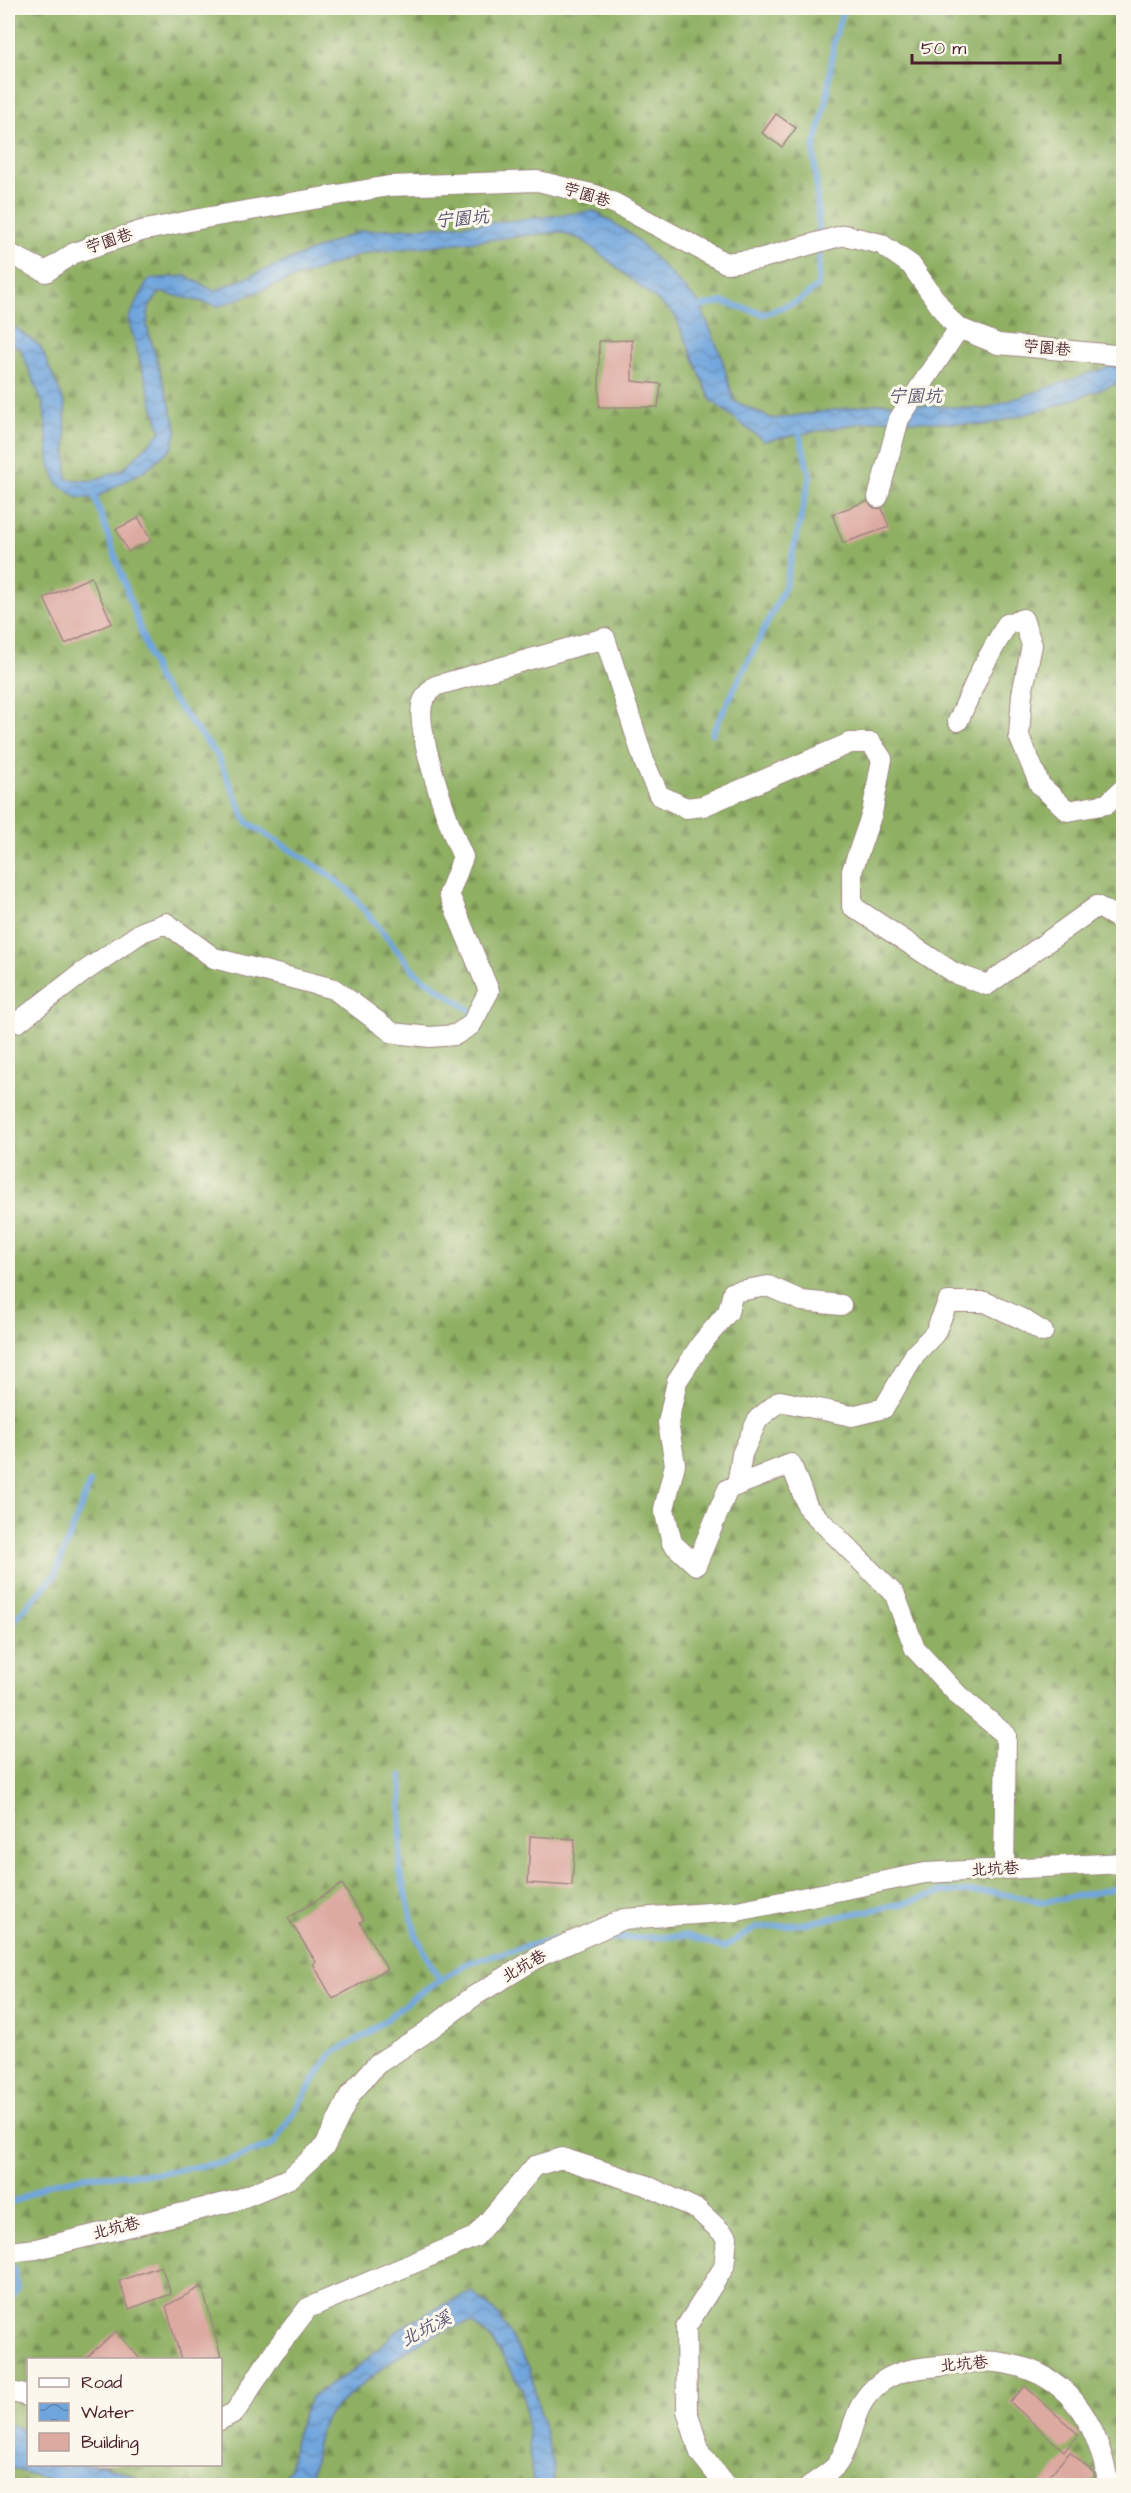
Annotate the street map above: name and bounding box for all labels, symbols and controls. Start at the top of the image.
scale bar [912,27,1060,65]
text: 50 m [921,36,966,61]
street label: 苧園巷 [561,177,613,213]
water label: 宁園坑 [434,204,492,234]
street label: 苧園巷 [83,223,135,259]
street label: 苧園巷 [1022,335,1072,361]
water label: 宁園坑 [888,384,944,409]
street label: 北坑巷 [970,1857,1020,1881]
street label: 北坑巷 [498,1944,550,1988]
street label: 北坑巷 [90,2212,142,2244]
water label: 北坑溪 [396,2305,457,2353]
street label: 北坑巷 [939,2351,989,2377]
legend [27,2358,222,2466]
text: Road [81,2370,122,2395]
text: Water [81,2400,134,2425]
text: Building [81,2430,139,2456]

